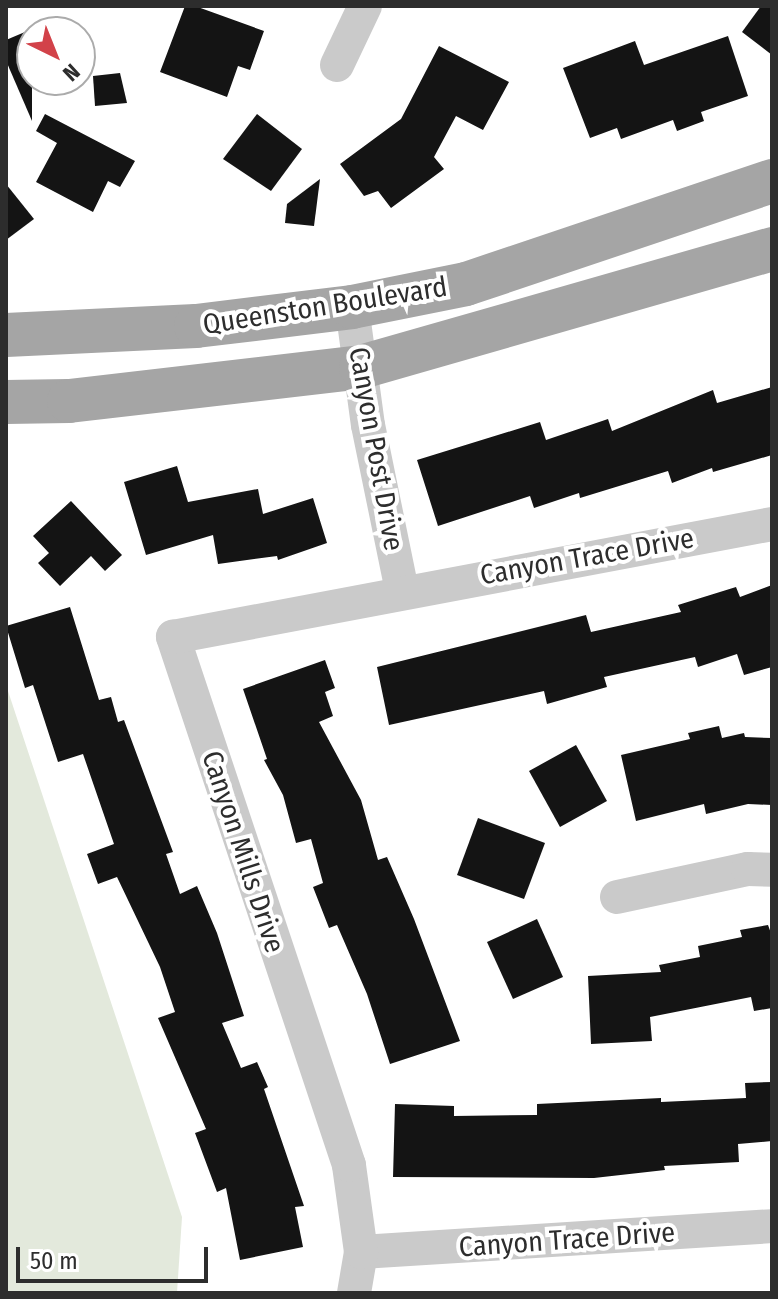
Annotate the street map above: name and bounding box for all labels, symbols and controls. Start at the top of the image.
north arrow [16,16,96,96]
text: N [57,58,85,87]
street label: Queenston Boulevard [200,270,450,342]
street label: Canyon Post Drive [342,345,410,553]
street label: Canyon Trace Drive [477,522,697,592]
street label: Canyon Mills Drive [195,747,291,957]
street label: Canyon Trace Drive [458,1216,676,1264]
scale bar [20,1231,212,1281]
text: 50 m [30,1247,78,1275]

